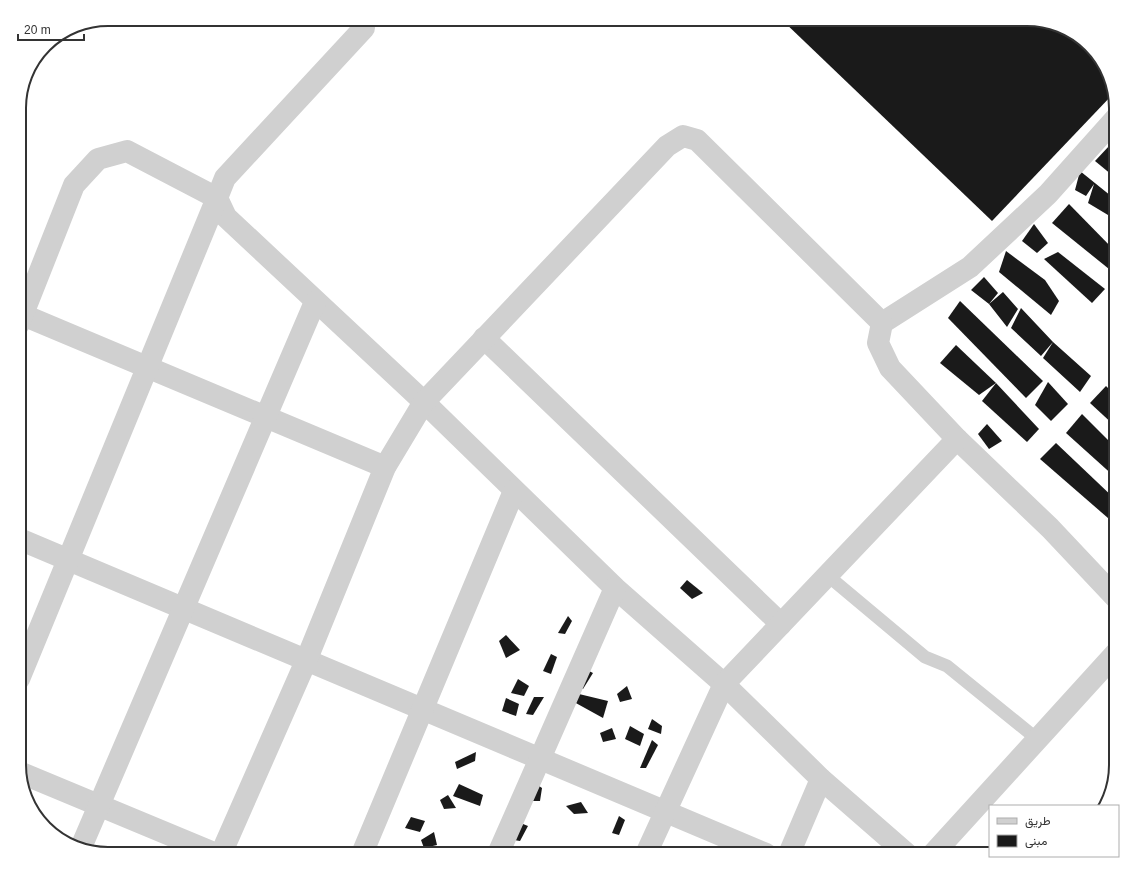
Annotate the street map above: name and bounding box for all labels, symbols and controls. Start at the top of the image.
scale bar [18,16,84,42]
text: 20 m [24,23,51,37]
legend [989,805,1119,857]
text: طريق [1025,814,1051,829]
text: مبنى [1025,834,1047,849]

